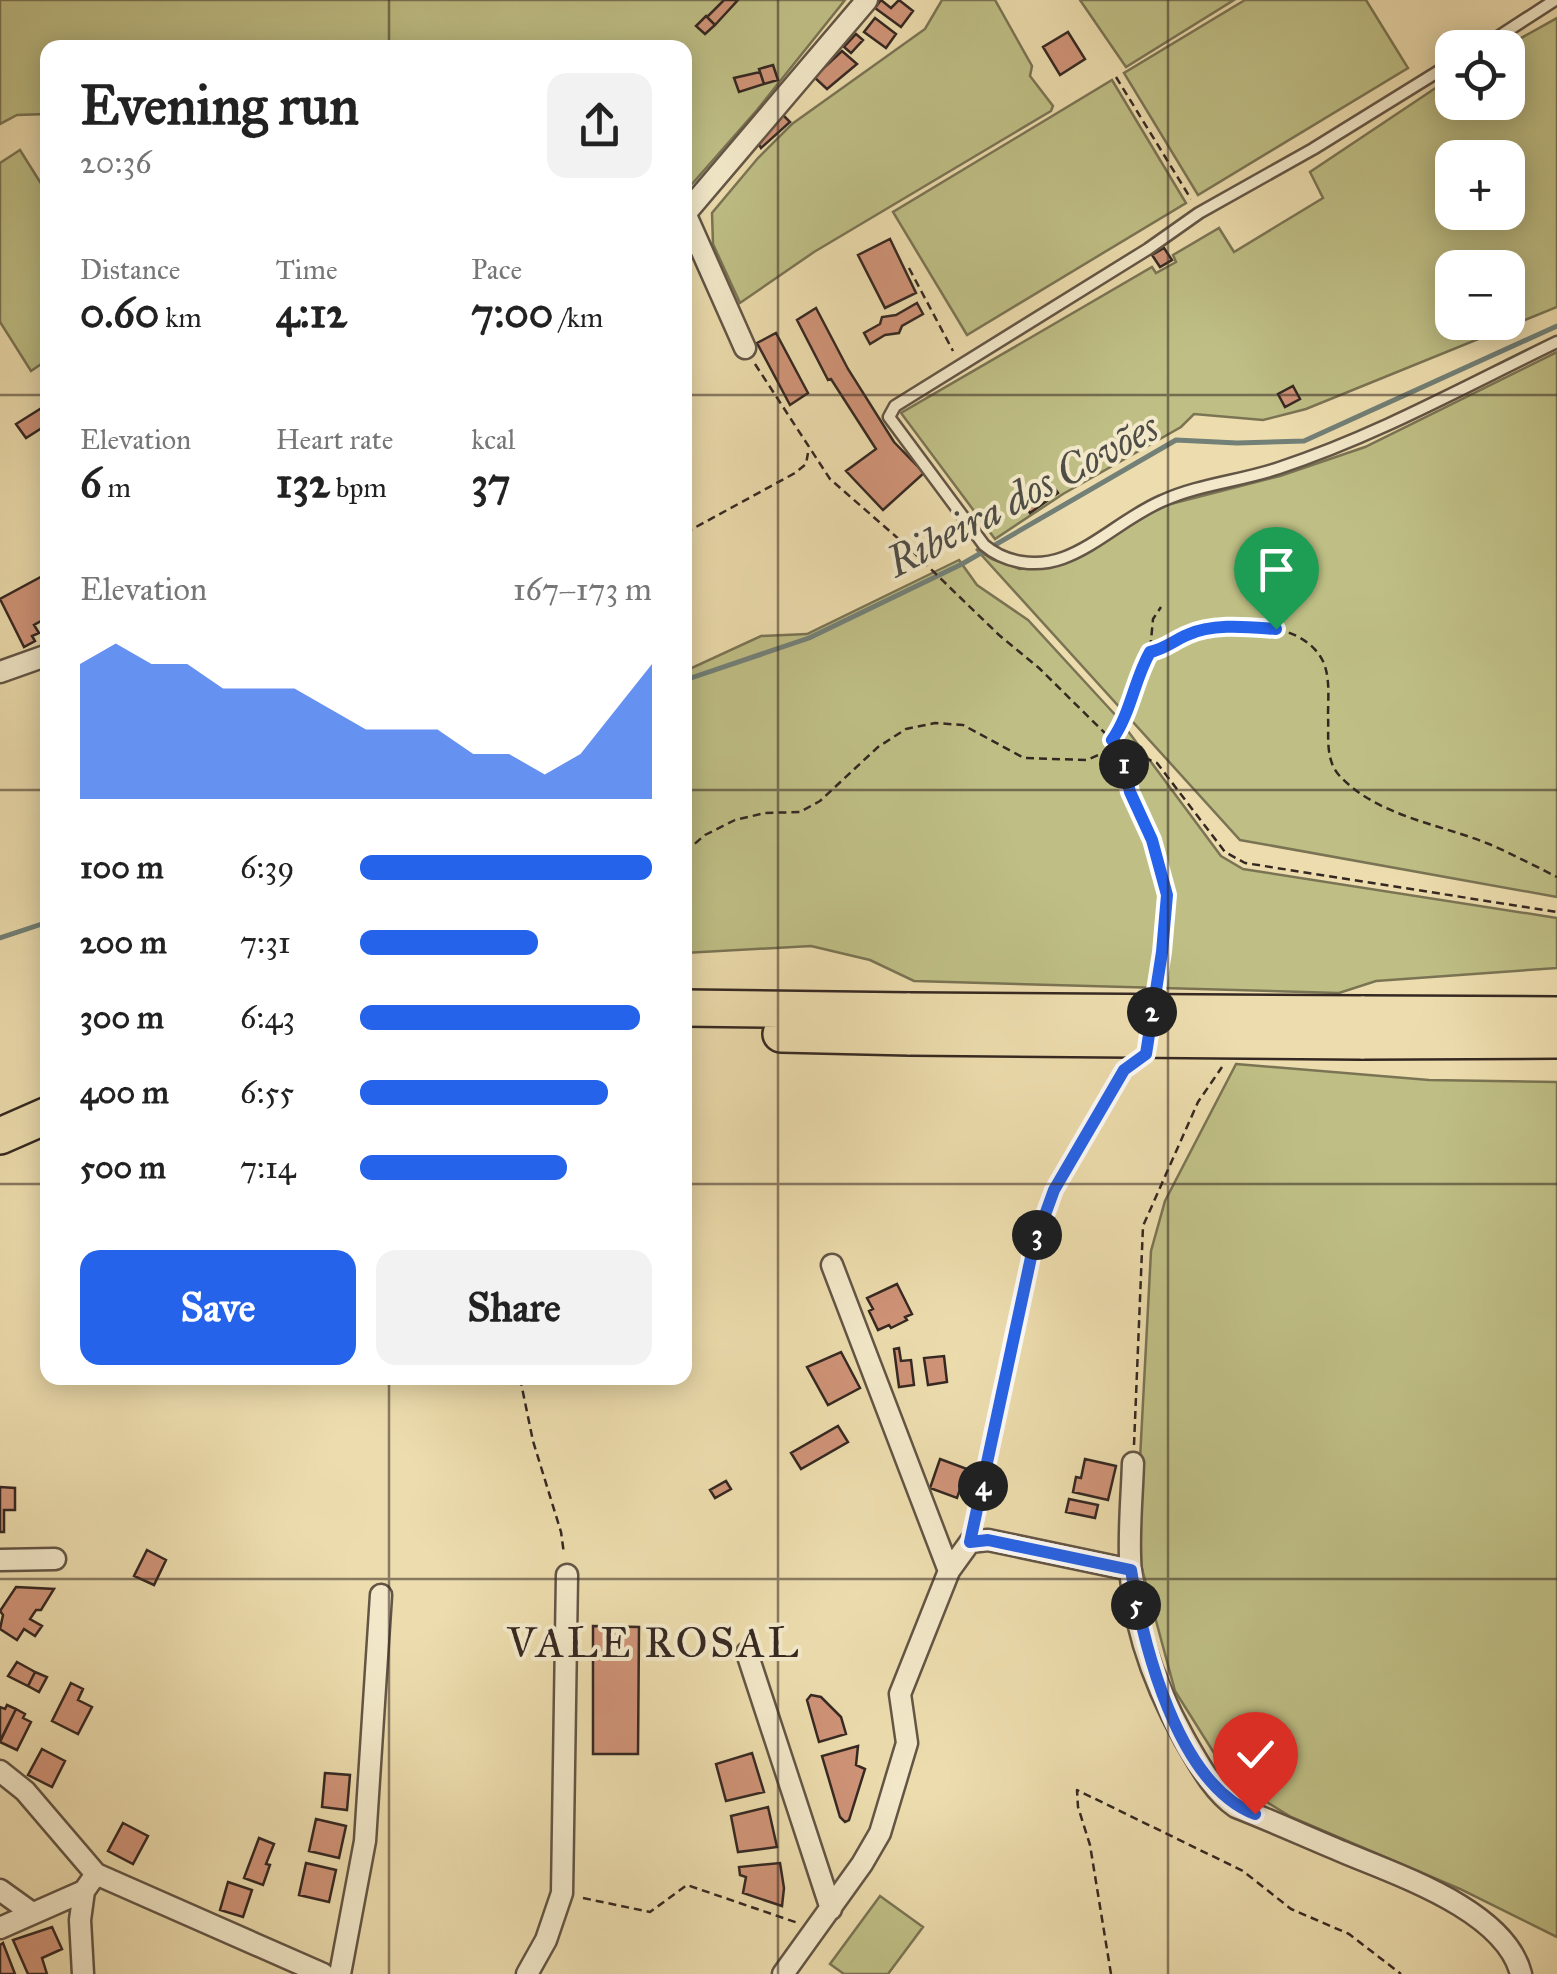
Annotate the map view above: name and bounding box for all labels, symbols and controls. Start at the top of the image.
map controls [1435,30,1525,340]
button: locate [1435,30,1525,120]
text: Evening run [80,72,359,139]
button: share [547,73,652,178]
button: + [1435,140,1525,230]
text: 20:36 [80,143,152,182]
button: − [1435,250,1525,340]
text: Distance [80,252,180,287]
text: Time [276,252,338,287]
text: Pace [471,252,522,287]
text: 0.60 [80,287,159,339]
text: 4:12 [276,287,347,339]
text: 7:00 [471,287,553,339]
text: km [159,300,202,335]
text: /km [553,300,603,335]
water label: Ribeira dos Covões [876,401,1168,589]
text: Elevation [80,422,191,457]
text: Heart rate [276,422,393,457]
text: kcal [471,422,515,457]
text: 6 [80,457,102,509]
text: 132 [276,457,330,509]
text: 37 [471,457,511,509]
text: m [102,470,131,505]
text: bpm [330,470,387,505]
pin [1234,527,1319,630]
icon: arrive [1249,542,1304,597]
text: Elevation [80,570,207,609]
text: 167–173 m [513,570,652,609]
pin: 1 [1099,739,1149,789]
text: 1 [1118,746,1130,781]
text: 100 m [80,848,164,887]
text: 6:39 [240,848,294,887]
text: 200 m [80,923,167,962]
text: 7:31 [240,923,291,962]
pin: 2 [1127,987,1177,1037]
text: 2 [1145,994,1159,1029]
text: 300 m [80,998,164,1037]
text: 6:43 [240,998,295,1037]
text: 400 m [80,1073,169,1112]
text: 6:55 [240,1073,294,1112]
text: 500 m [80,1148,166,1187]
text: 7:14 [240,1148,296,1187]
pin: 3 [1012,1210,1062,1260]
text: 3 [1031,1217,1043,1252]
button: Save [80,1250,356,1365]
button: Share [376,1250,652,1365]
pin: 4 [958,1461,1008,1511]
text: 4 [975,1468,991,1503]
pin: 5 [1111,1580,1161,1630]
text: 5 [1129,1587,1143,1622]
district label: VALE ROSAL [506,1617,801,1669]
pin [1213,1712,1298,1815]
icon: check [1228,1727,1283,1782]

